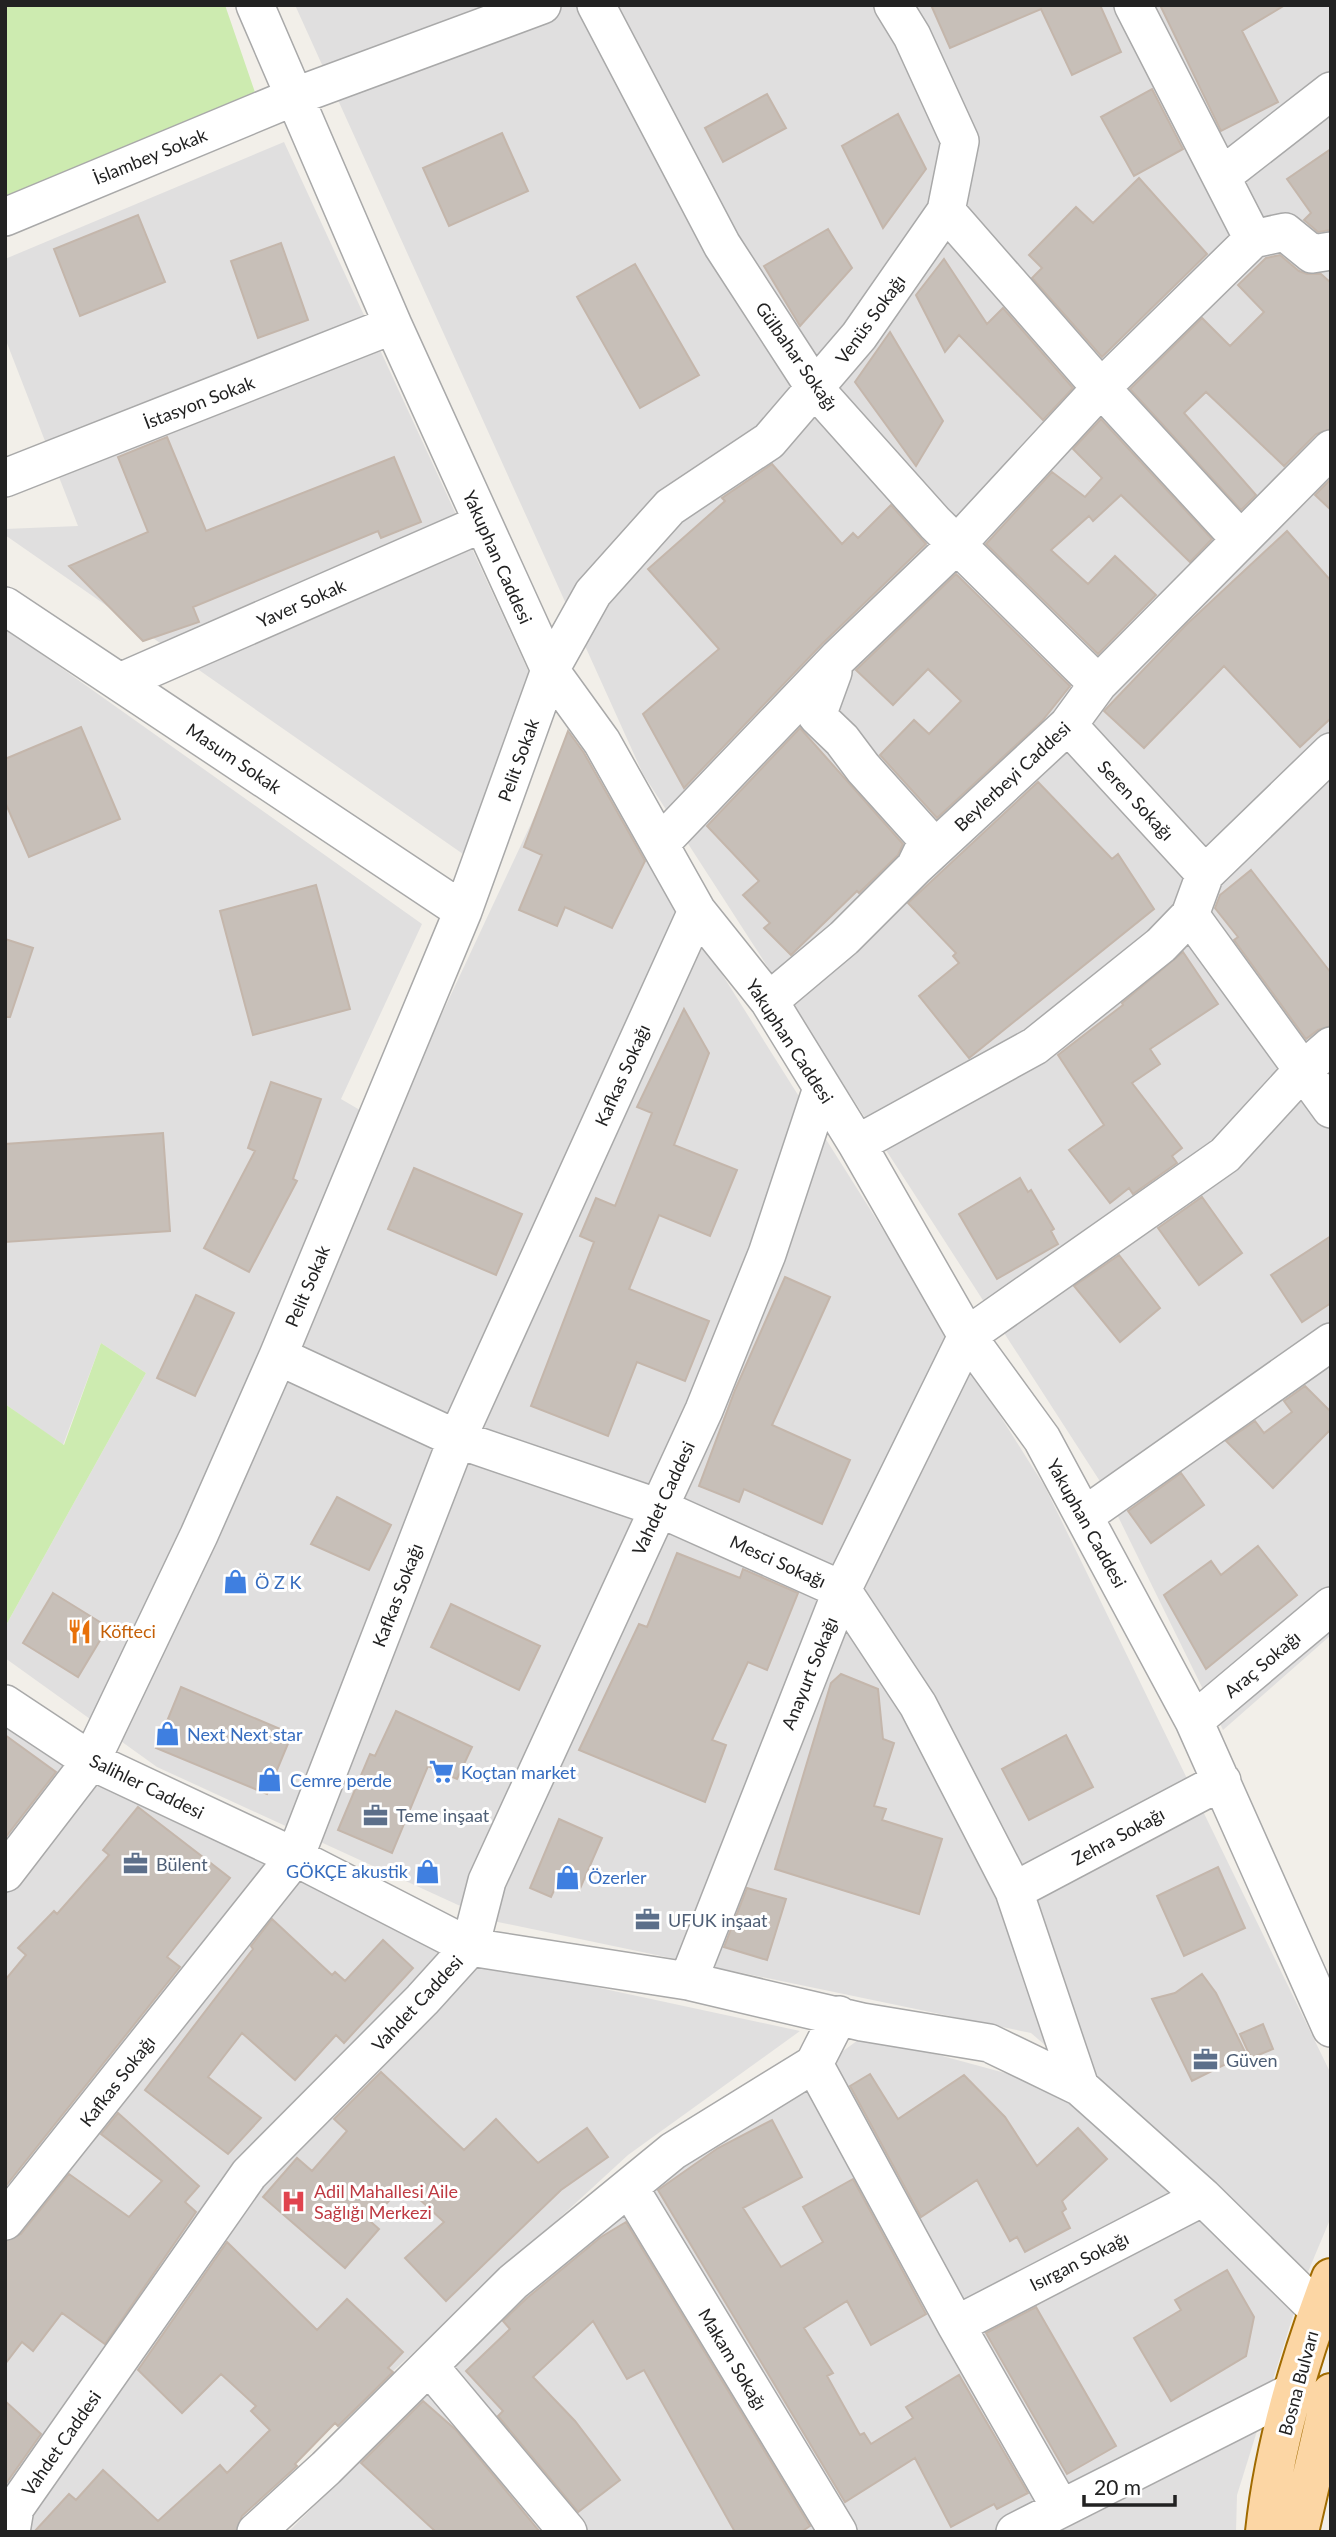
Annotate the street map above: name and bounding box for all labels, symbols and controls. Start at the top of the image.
street label: İslambey Sokak [90,123,211,189]
street label: Venüs Sokağı [830,270,910,368]
street label: Gülbahar Sokağı [751,297,843,415]
street label: İstasyon Sokak [141,371,258,433]
street label: Yakuphan Caddesi [459,487,537,627]
street label: Yaver Sokak [253,573,349,632]
street label: Pelit Sokak [493,715,543,804]
street label: Beylerbeyi Caddesi [949,717,1075,835]
street label: Masum Sokak [182,718,286,798]
street label: Seren Sokağı [1093,755,1179,845]
street label: Yakuphan Caddesi [742,975,838,1107]
street label: Kafkas Sokağı [590,1021,654,1129]
street label: Pelit Sokak [280,1241,334,1330]
street label: Vahdet Caddesi [627,1438,699,1558]
street label: Yakuphan Caddesi [1043,1455,1131,1591]
street label: Mesci Sokağı [726,1530,830,1592]
street label: Kafkas Sokağı [367,1540,427,1650]
shop icon: Ö Z K [221,1568,249,1596]
place label: Ö Z K [255,1571,301,1593]
street label: Anayurt Sokağı [776,1613,842,1733]
restaurant icon: Köfteci [66,1617,94,1645]
place label: Köfteci [100,1620,156,1642]
street label: Araç Sokağı [1220,1626,1304,1702]
shop icon: Next Next star [153,1720,181,1748]
place label: Next Next star [187,1723,303,1745]
street label: Salihler Caddesi [86,1749,208,1823]
supermarket icon: Koçtan market [427,1758,455,1786]
place label: Koçtan market [461,1761,576,1783]
shop icon: Cemre perde [256,1766,284,1794]
place label: Cemre perde [290,1769,392,1791]
office icon: Teme inşaat [362,1801,390,1829]
street label: Zehra Sokağı [1068,1802,1168,1870]
place label: Teme inşaat [396,1804,490,1826]
office icon: Bülent [122,1850,150,1878]
place label: Bülent [156,1853,208,1875]
shop icon: GÖKÇE akustik [414,1857,442,1885]
place label: GÖKÇE akustik [286,1860,409,1882]
shop icon: Özerler [554,1863,582,1891]
place label: Özerler [588,1866,647,1888]
office icon: UFUK inşaat [634,1906,662,1934]
place label: UFUK inşaat [668,1909,768,1931]
street label: Vahdet Caddesi [367,1950,467,2056]
street label: Kafkas Sokağı [75,2031,159,2131]
office icon: Güven [1192,2046,1220,2074]
place label: Güven [1226,2049,1278,2071]
place label: Adil Mahallesi Aile Sağlığı Merkezi [314,2180,458,2223]
hospital icon: Adil Mahallesi Aile Sağlığı Merkezi [280,2187,308,2215]
street label: Isırgan Sokağı [1026,2227,1132,2295]
street label: Makam Sokağı [694,2304,772,2414]
street label: Bosna Bulvarı [1273,2328,1323,2438]
street label: Vahdet Caddesi [17,2386,105,2500]
scale bar [1084,2464,1175,2508]
text: 20 m [1094,2474,1141,2499]

